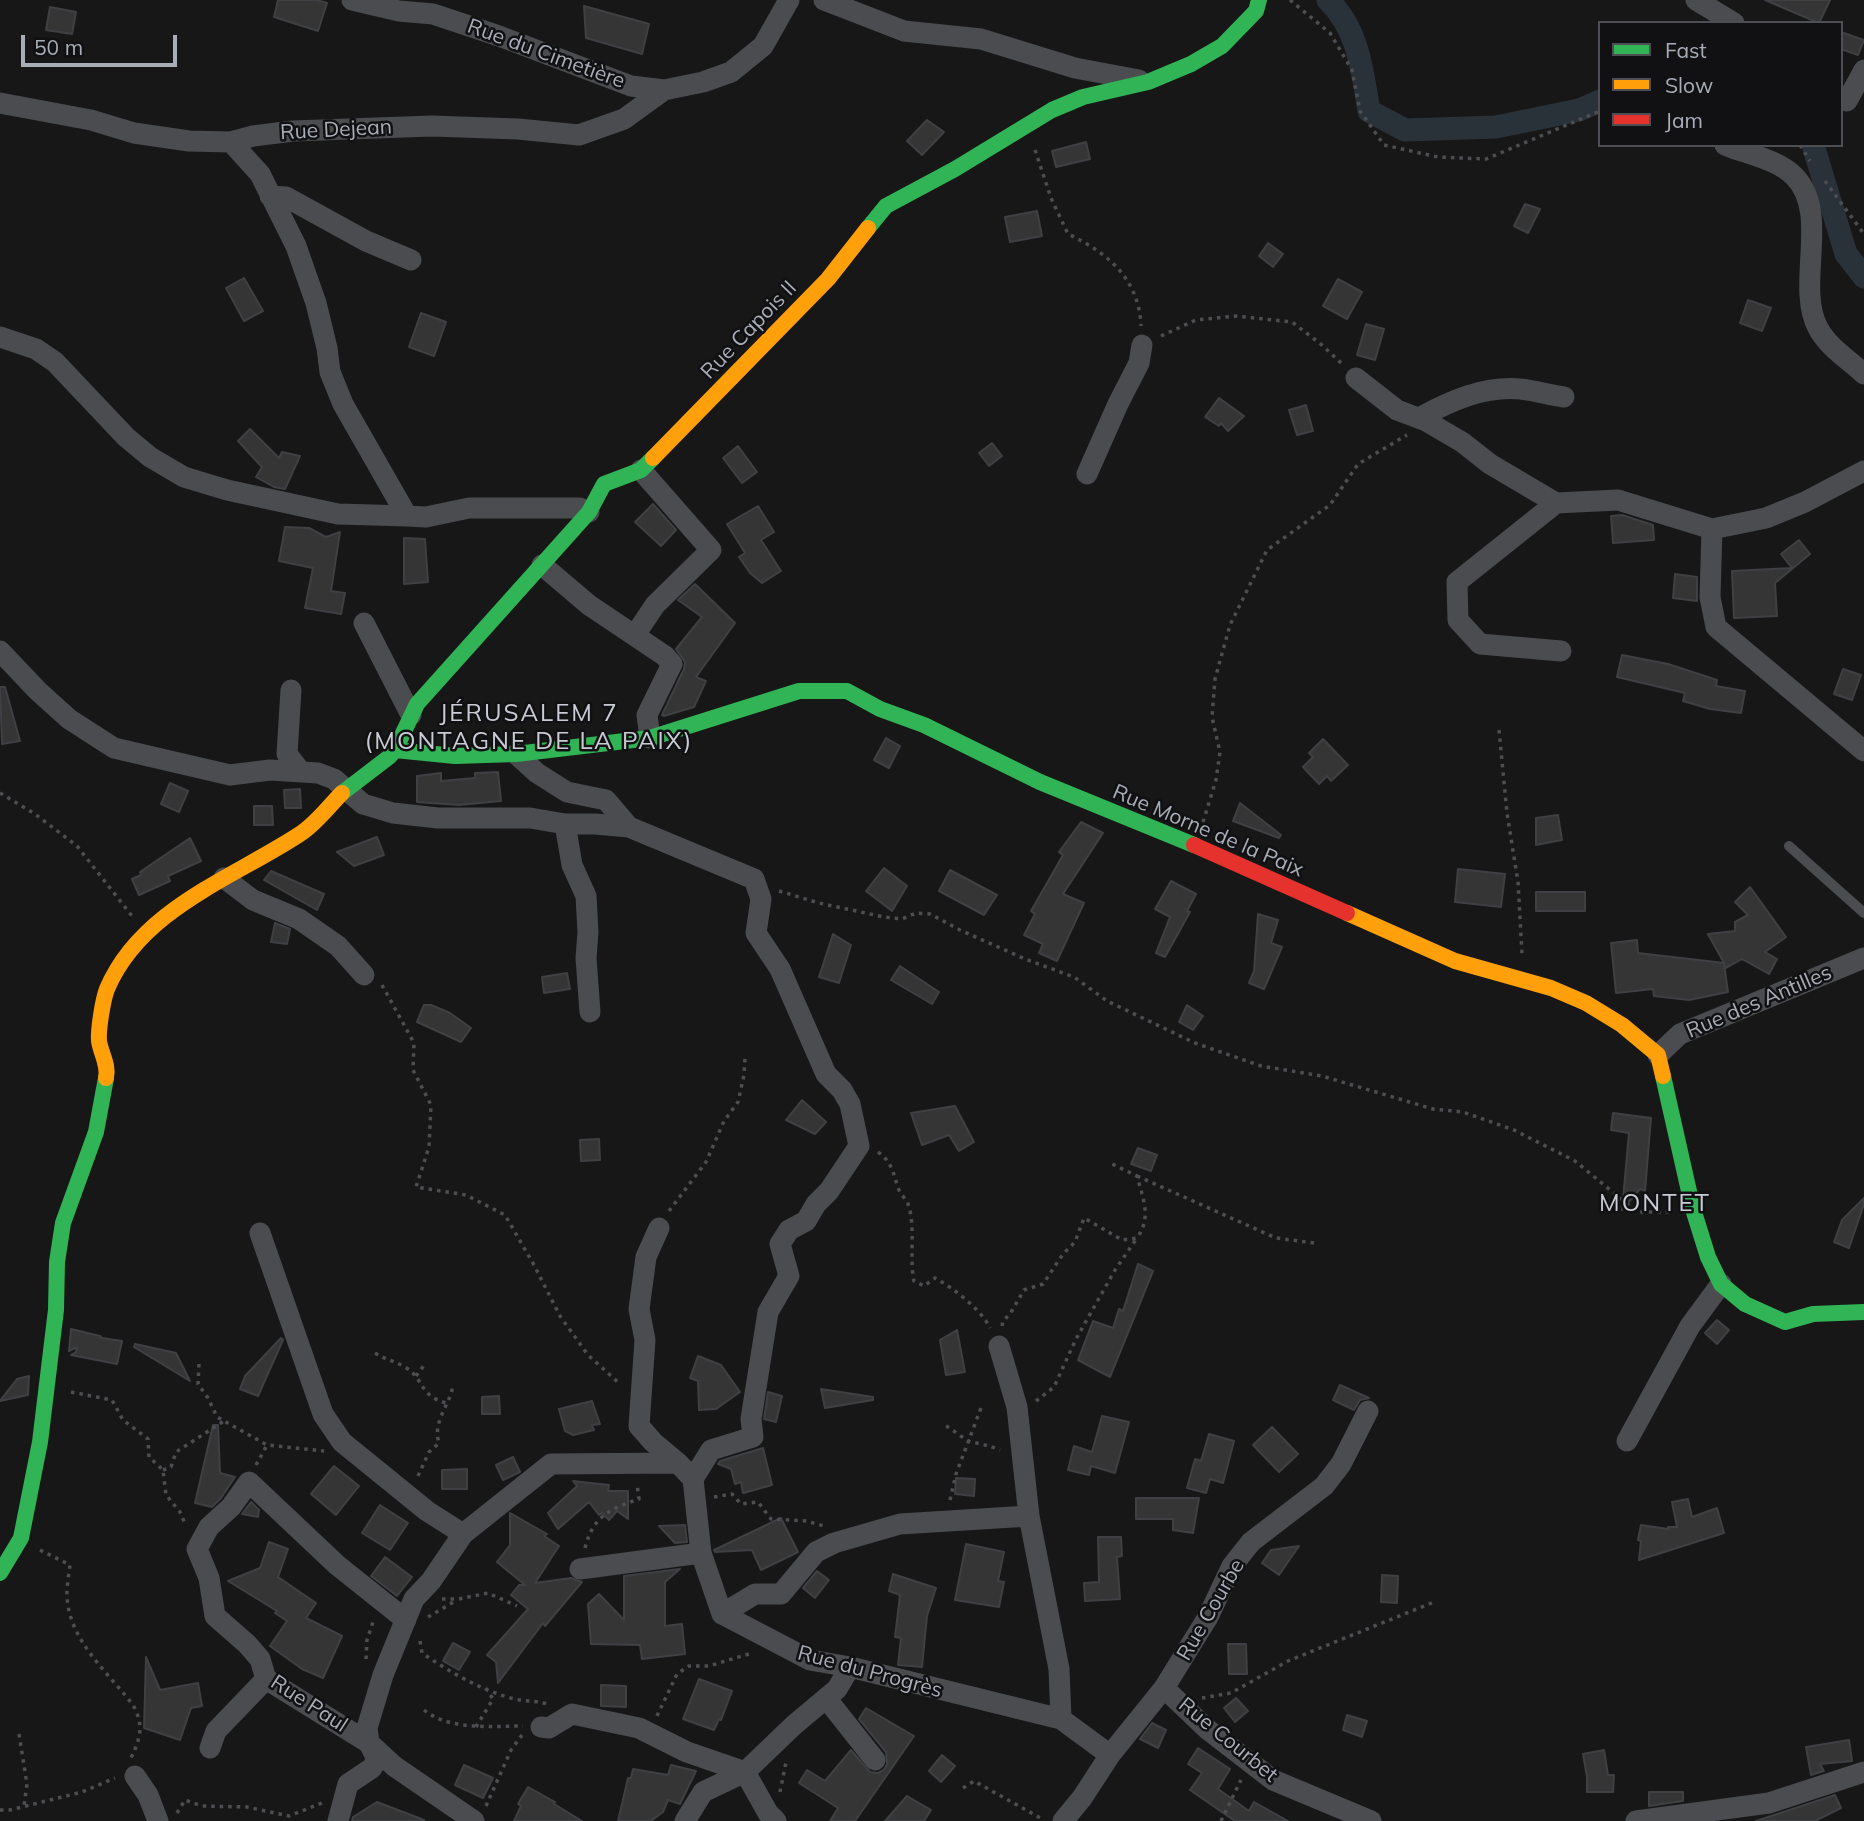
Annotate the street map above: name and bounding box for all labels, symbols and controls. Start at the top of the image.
street label: Rue du Cimetière [464,14,628,94]
scale bar [24,21,180,65]
legend [1598,21,1843,147]
text: 50 m [34,34,83,60]
text: Fast [1665,37,1707,63]
text: Slow [1665,72,1713,98]
text: Jam [1665,107,1703,133]
street label: Rue Dejean [279,114,393,146]
street label: Rue Capois II [696,276,802,384]
district label: JÉRUSALEM 7 (MONTAGNE DE LA PAIX) [367,700,691,756]
street label: Rue Morne de la Paix [1109,779,1307,883]
street label: Rue des Antilles [1683,960,1835,1044]
district label: MONTET [1600,1190,1710,1218]
street label: Rue Courbe [1172,1555,1250,1665]
street label: Rue du Progrès [795,1641,945,1703]
street label: Rue Paul [266,1670,352,1738]
street label: Rue Courbet [1173,1692,1283,1788]

